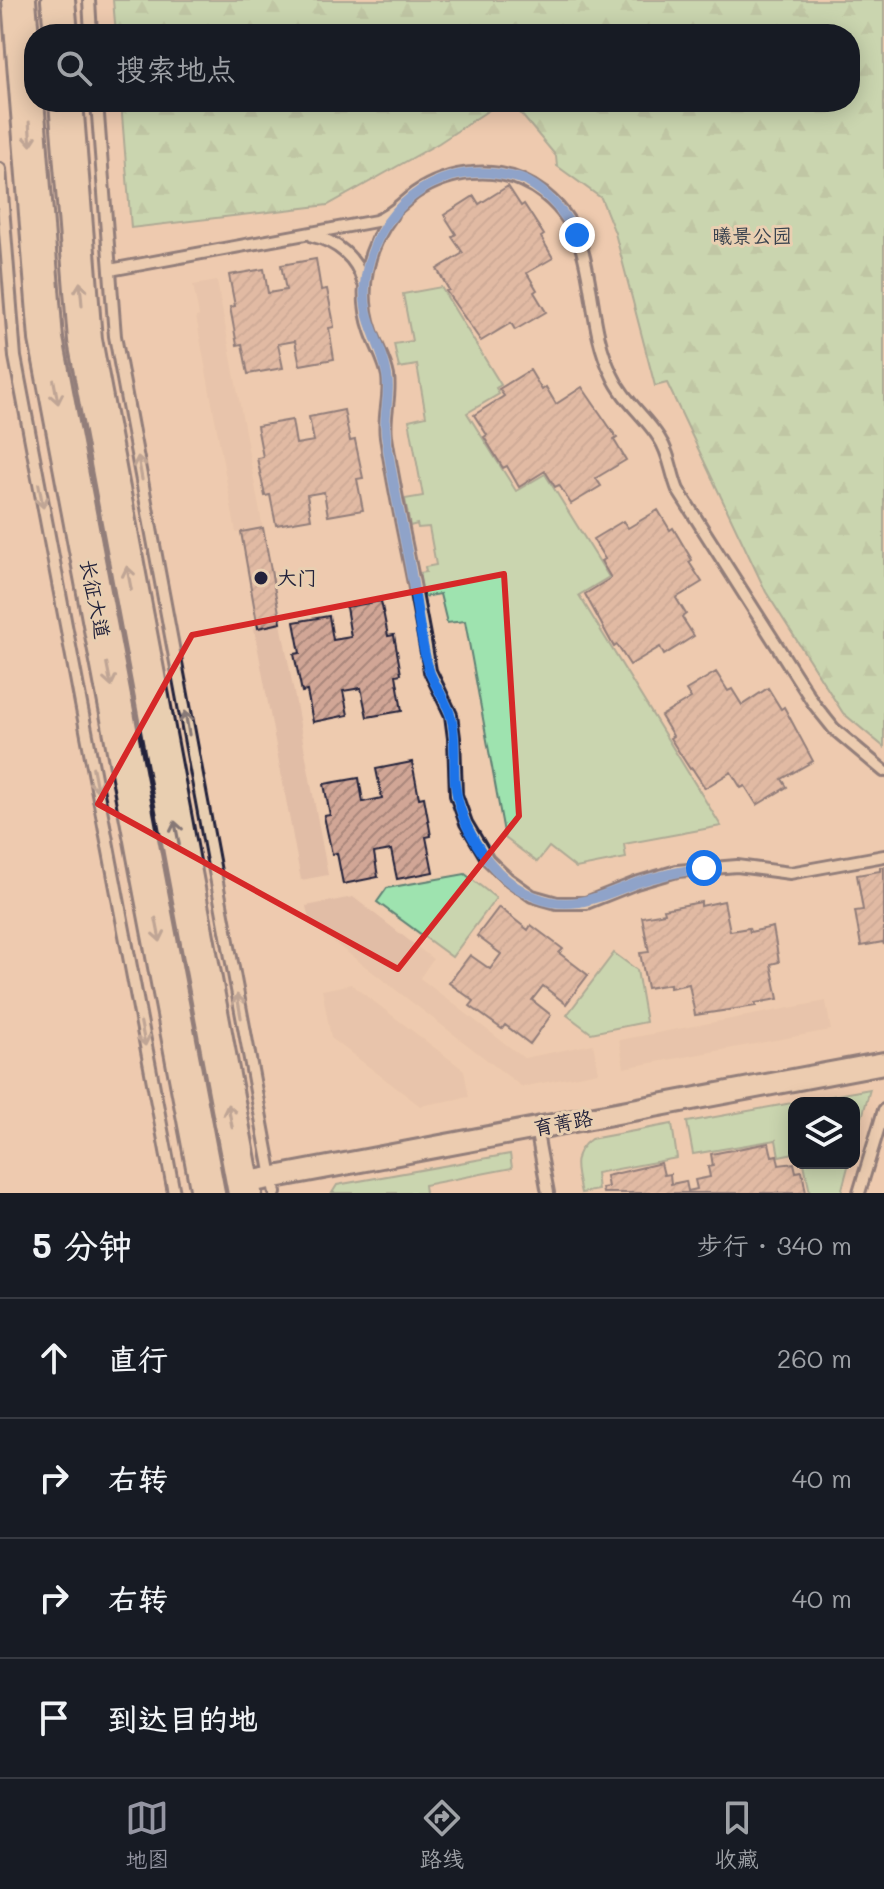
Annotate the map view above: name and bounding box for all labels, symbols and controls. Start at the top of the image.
search box [24,24,860,112]
icon: search [52,46,96,90]
text: 搜索地点 [116,48,236,88]
one-way arrow [22,120,37,147]
route end [559,217,595,253]
park label: 曦景公园 [712,222,792,248]
one-way arrow [73,281,88,308]
one-way arrow [49,379,64,404]
one-way arrow [131,455,146,481]
one-way arrow [35,482,50,508]
street label: 长征大道 [76,557,116,641]
place label: 大门 [277,564,317,590]
one-way arrow [121,565,136,591]
marker: 大门 [252,569,270,587]
one-way arrow [103,662,118,687]
one-way arrow [178,711,193,736]
one-way arrow [88,765,103,791]
one-way arrow [169,821,184,847]
route start [686,850,722,886]
one-way arrow [151,917,166,943]
one-way arrow [231,994,246,1020]
one-way arrow [137,1021,152,1046]
map controls [788,1097,860,1169]
button: layers [788,1097,860,1169]
street label: 育菁路 [531,1103,596,1141]
one-way arrow [222,1104,237,1130]
text: 5 分钟 [32,1222,132,1267]
text: 步行 · 340 m [696,1228,852,1262]
icon: ahead [32,1336,76,1380]
text: 直行 [108,1338,168,1378]
text: 260 m [777,1341,852,1375]
icon: right [32,1456,76,1500]
text: 右转 [108,1458,168,1498]
text: 40 m [792,1461,852,1495]
icon: right [32,1576,76,1620]
text: 右转 [108,1578,168,1618]
text: 40 m [792,1581,852,1615]
icon: arrive [32,1696,76,1740]
text: 到达目的地 [108,1698,258,1738]
tab: 地图 [125,1796,169,1873]
tab: 路线 [420,1796,464,1873]
tab: 收藏 [715,1796,759,1873]

